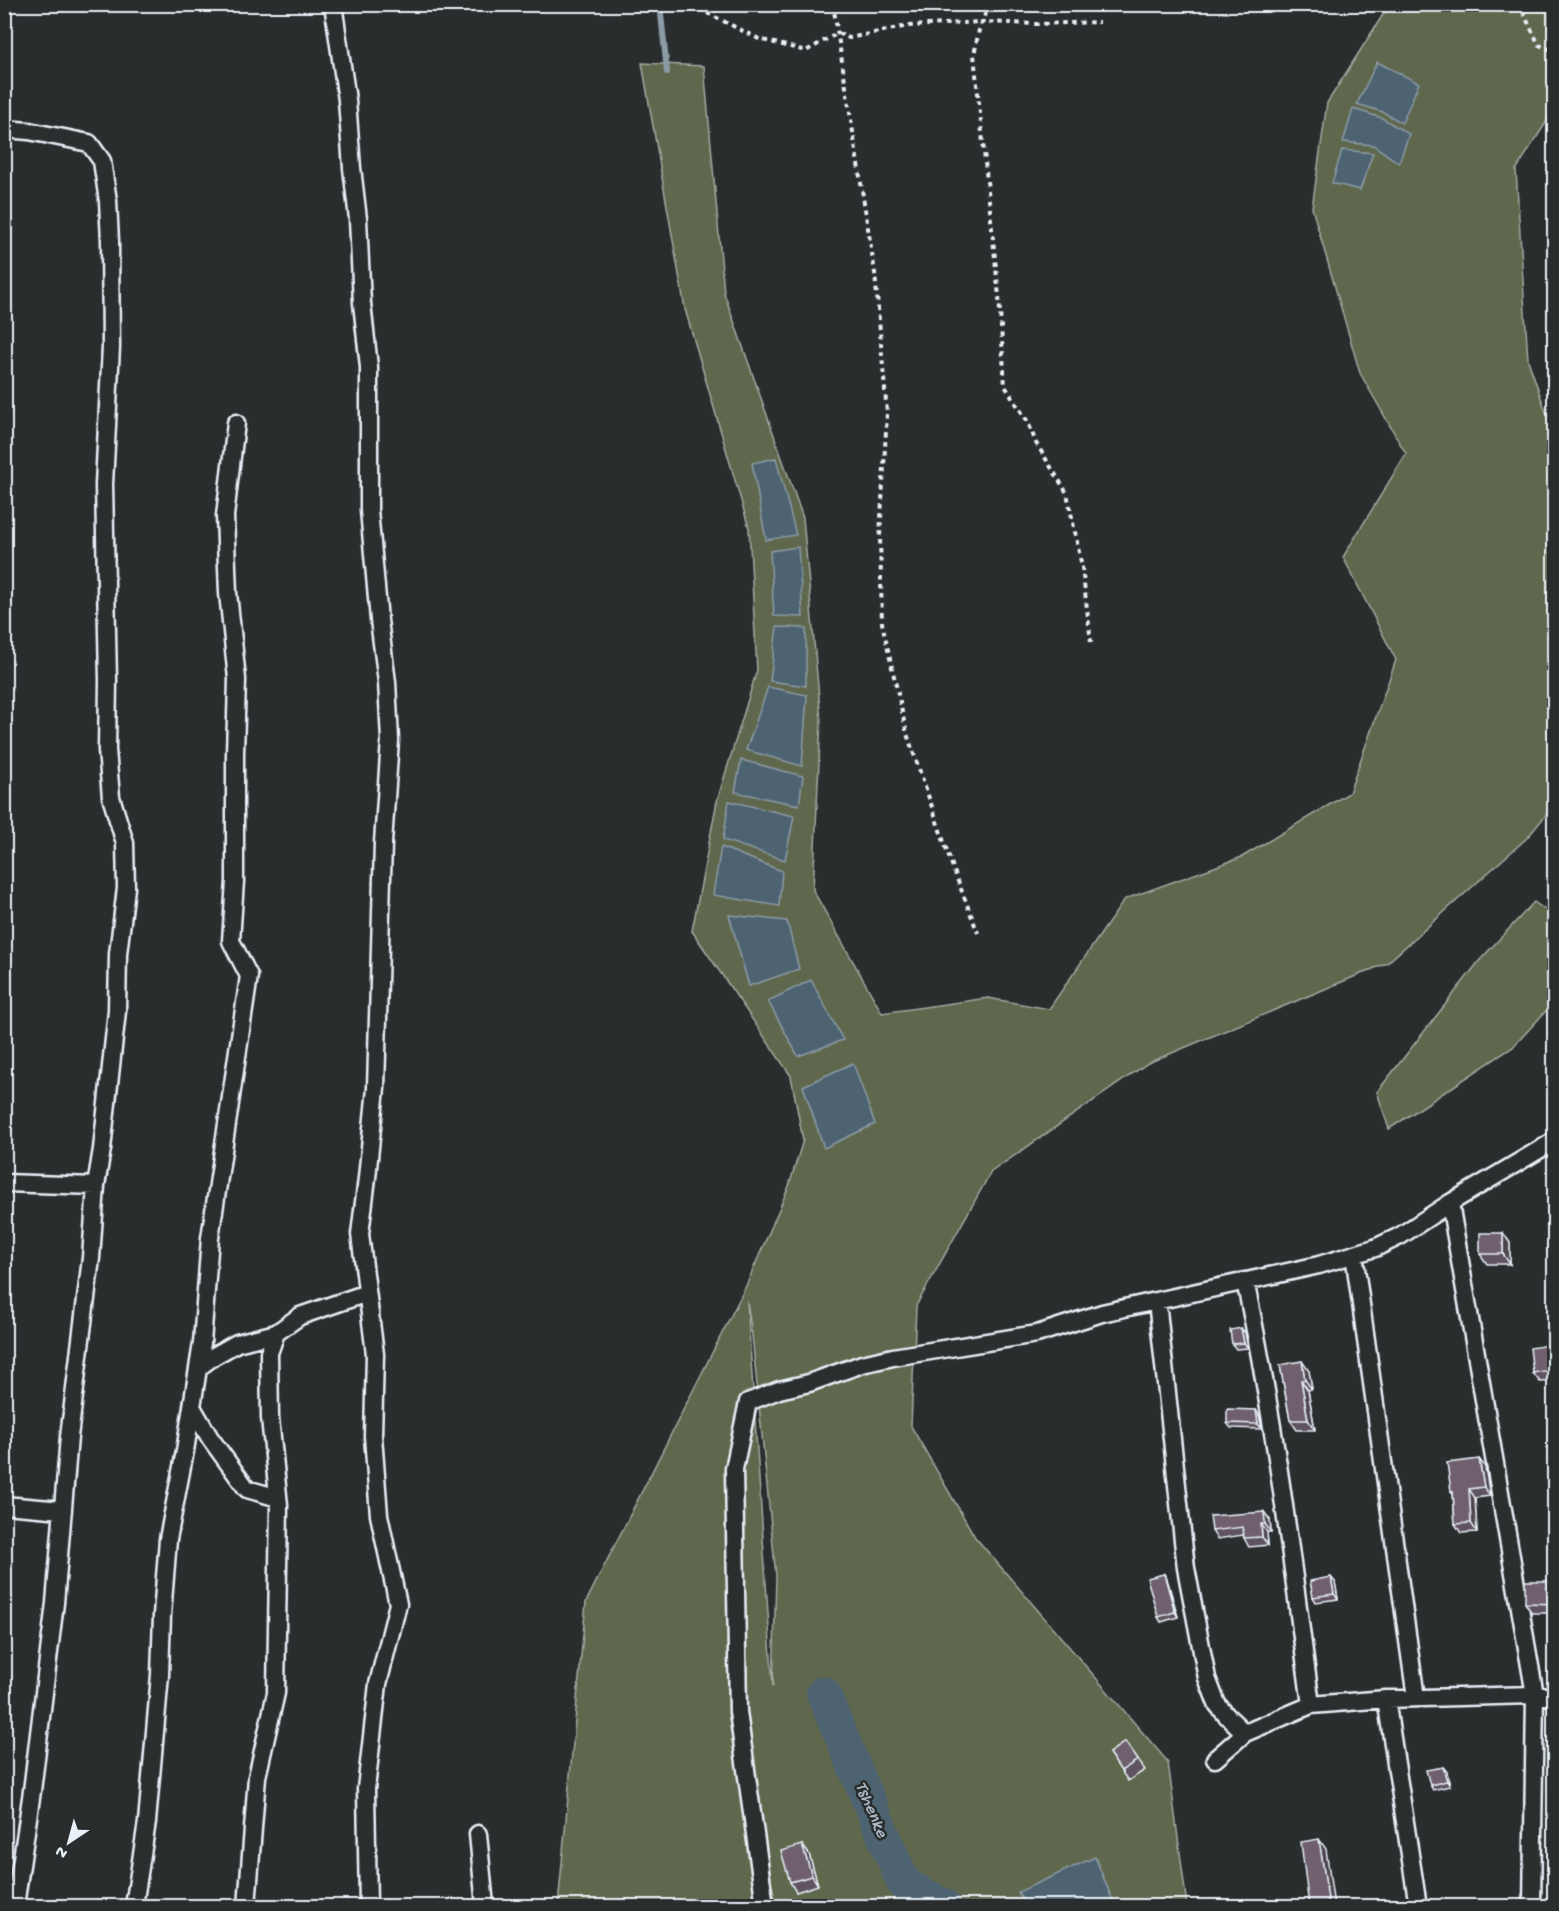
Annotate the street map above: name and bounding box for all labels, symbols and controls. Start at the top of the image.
water label: Tshenke [850,1779,892,1842]
north arrow [39,1812,99,1872]
text: N [52,1840,72,1862]

